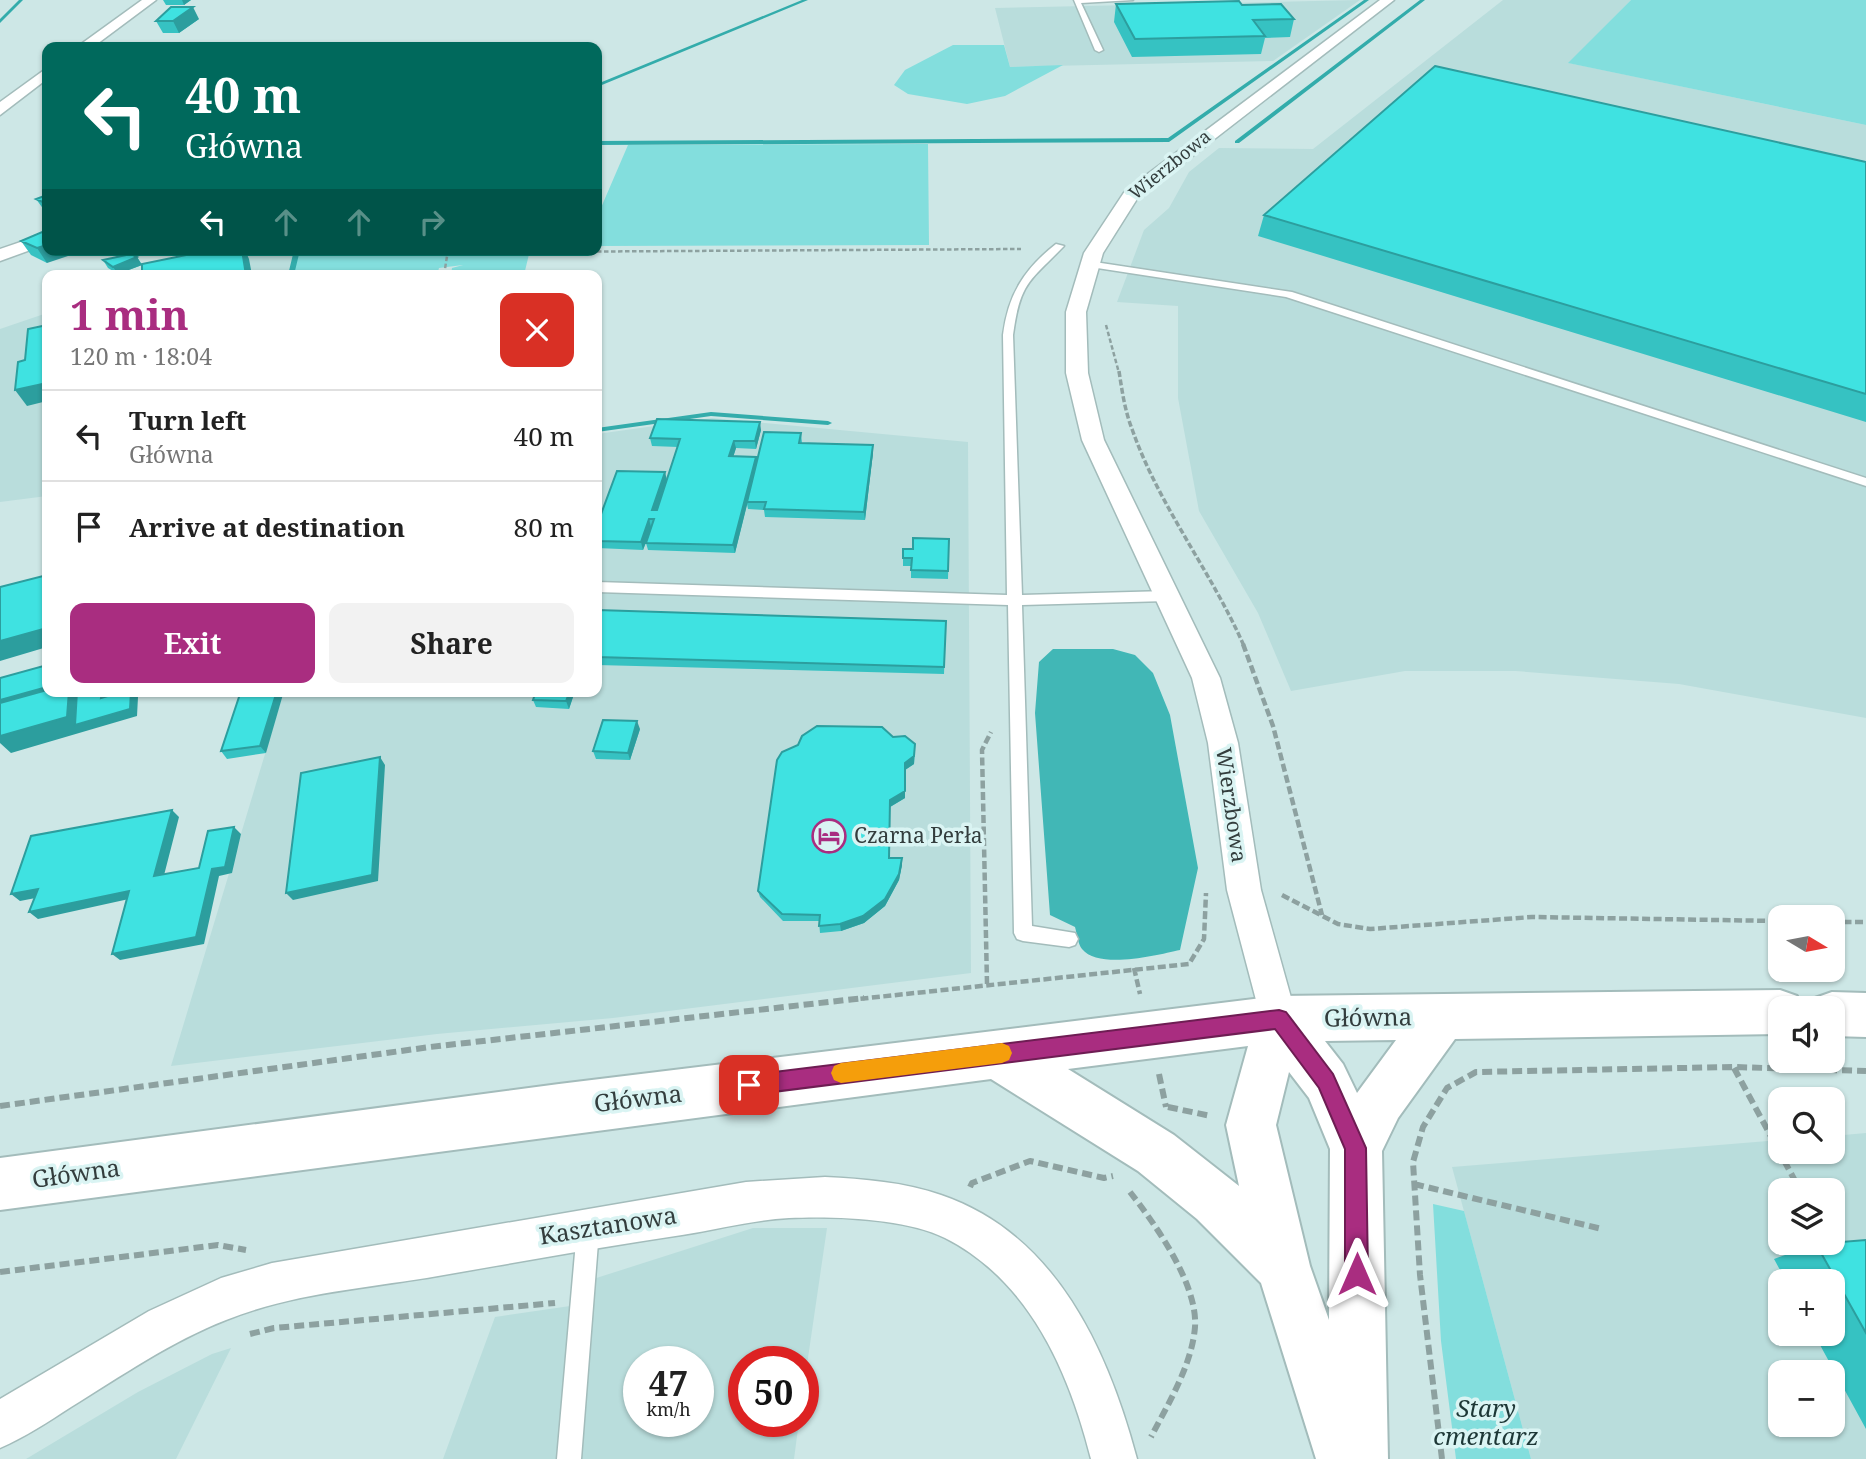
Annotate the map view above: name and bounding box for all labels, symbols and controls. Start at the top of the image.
text: 40 m [185,61,301,127]
icon: left [70,70,161,161]
text: Główna [185,124,303,167]
street label: Wierzbowa [1123,124,1215,205]
icon: left [194,203,232,241]
icon: ahead [267,203,305,241]
icon: ahead [340,203,378,241]
icon: right [413,203,451,241]
text: 1 min [70,285,189,342]
button: close [500,293,574,367]
text: 120 m · 18:04 [70,340,212,372]
text: Turn left [129,402,246,438]
icon: left [70,417,108,455]
text: 40 m [514,418,574,454]
text: Główna [129,438,214,470]
icon: arrive [70,508,108,546]
text: Arrive at destination [129,509,405,545]
text: 80 m [514,509,574,545]
button: Exit [70,603,315,683]
button: Share [329,603,574,683]
street label: Wierzbowa [1210,746,1254,864]
hotel icon: Czarna Perła [810,817,848,855]
place label: Czarna Perła [854,821,983,849]
north arrow [1768,905,1844,982]
map controls [1768,905,1845,1437]
button: sound [1768,996,1845,1073]
street label: Główna [1323,999,1412,1034]
pin [719,1055,779,1115]
icon: arrive [730,1066,768,1104]
street label: Główna [592,1076,684,1119]
button: search [1768,1087,1845,1164]
street label: Główna [30,1150,122,1195]
button: layers [1768,1178,1845,1255]
street label: Kasztanowa [537,1197,679,1252]
position arrow [1320,1237,1394,1311]
button: + [1768,1269,1845,1346]
speed limit sign: 50 [728,1346,819,1437]
text: 47 [649,1359,688,1406]
button: − [1768,1360,1845,1437]
park label: Stary cmentarz [1433,1391,1539,1452]
text: km/h [646,1397,691,1421]

